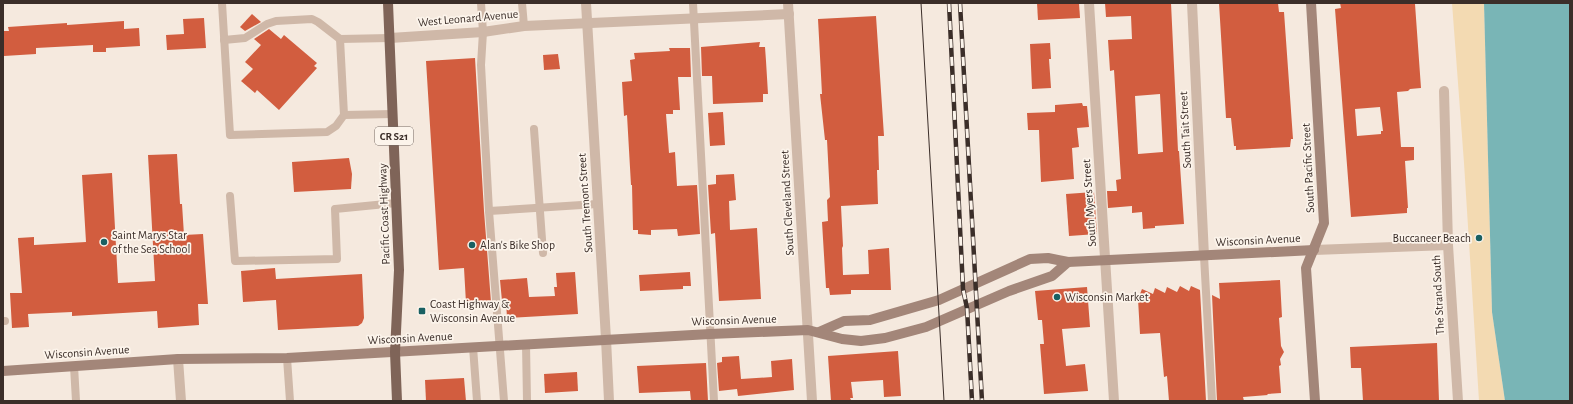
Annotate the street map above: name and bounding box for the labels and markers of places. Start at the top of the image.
place label: Saint Marys Star of the Sea School [112,229,190,255]
place label: Buccaneer Beach [1393,232,1471,244]
marker: Buccaneer Beach [1474,233,1484,243]
marker: Saint Marys Star of the Sea School [99,237,109,247]
place label: Alan's Bike Shop [480,239,555,251]
marker: Alan's Bike Shop [467,240,477,250]
place label: Wisconsin Market [1065,291,1149,303]
marker: Wisconsin Market [1052,292,1062,302]
place label: Coast Highway & Wisconsin Avenue [430,298,515,324]
marker: Coast Highway & Wisconsin Avenue [417,306,427,316]

